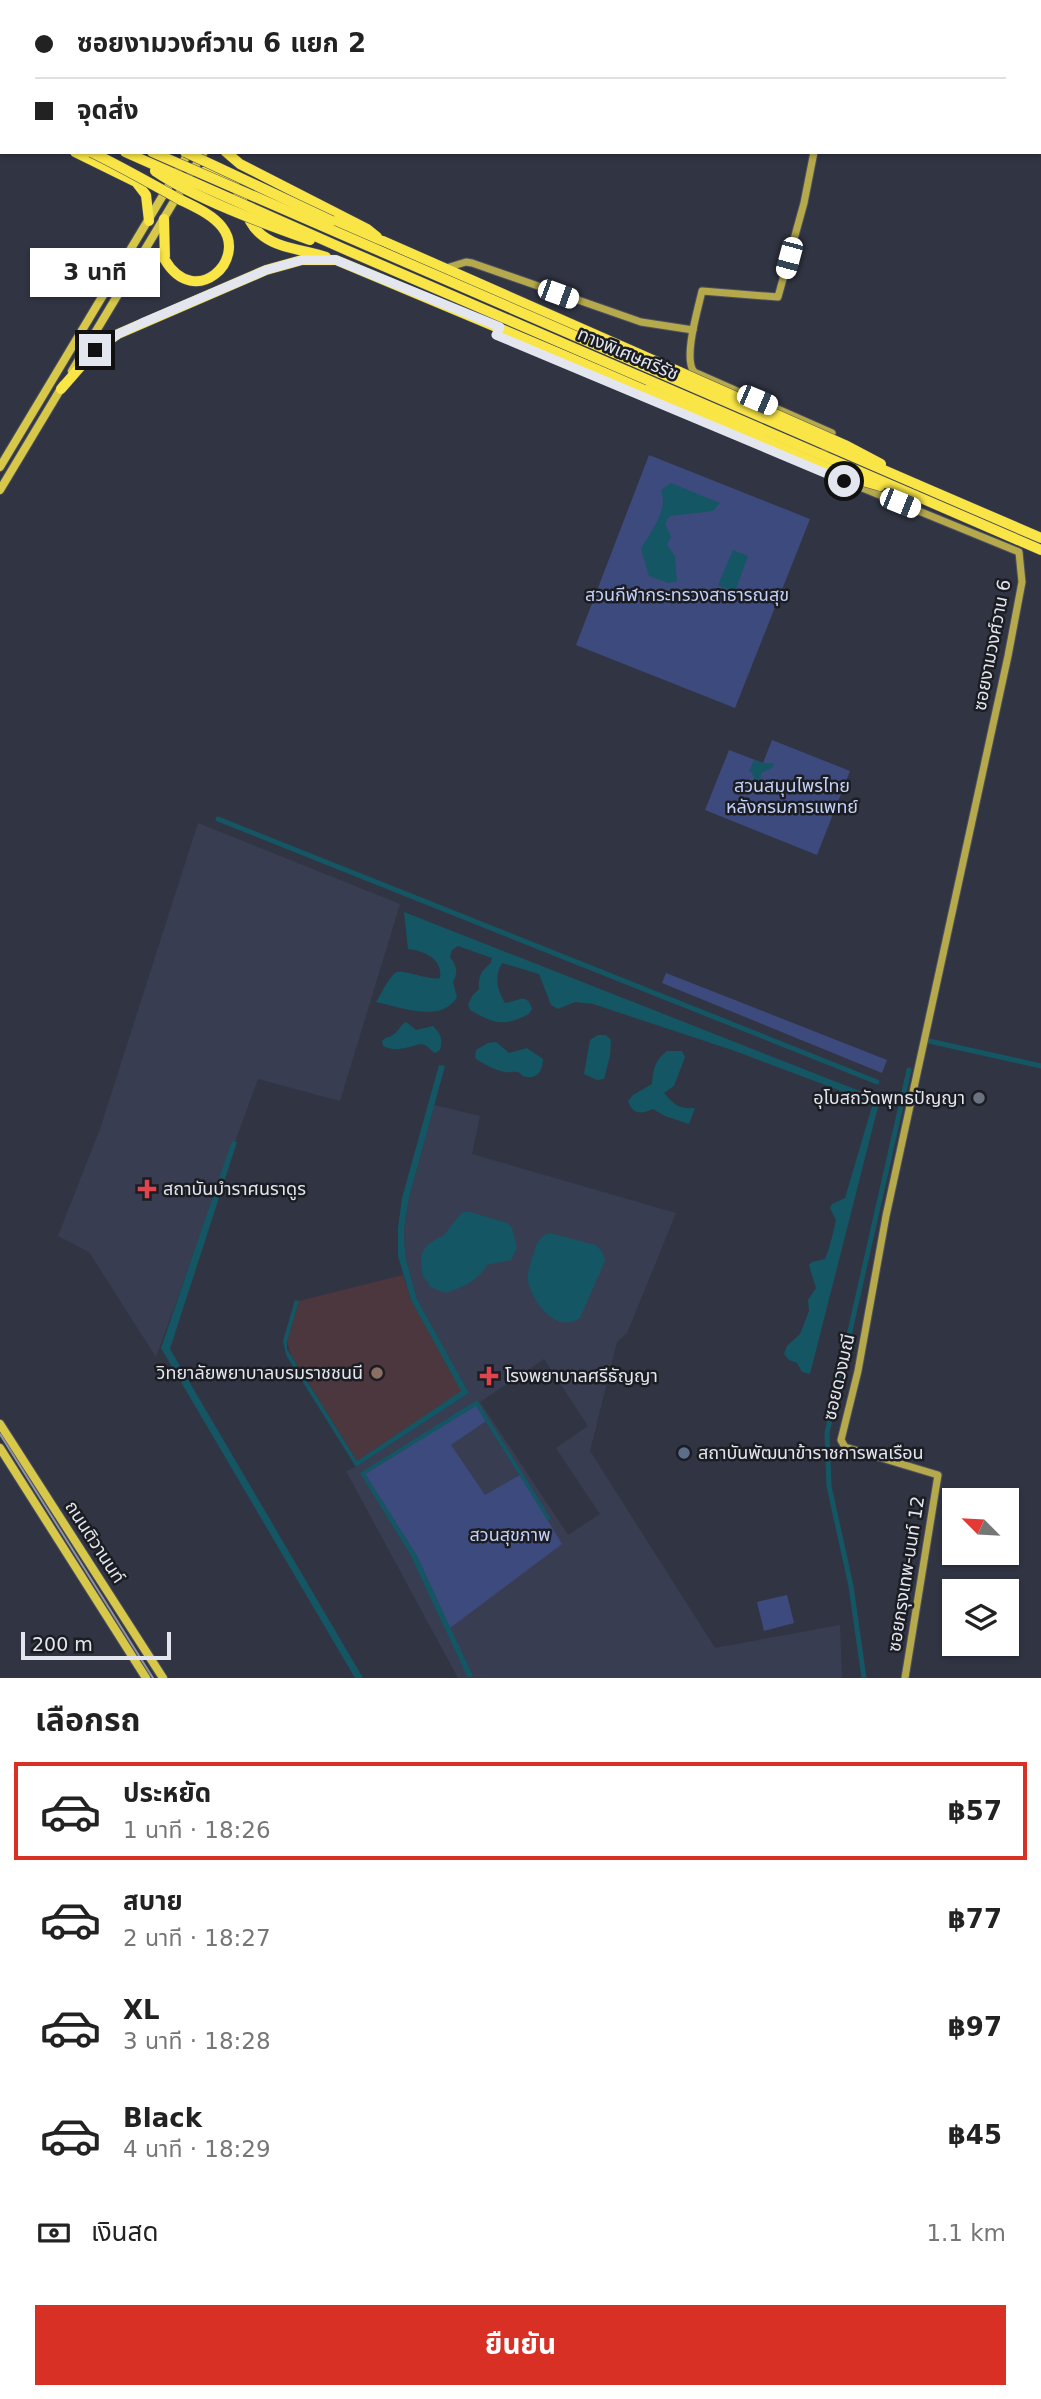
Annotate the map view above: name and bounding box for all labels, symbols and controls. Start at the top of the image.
text: ซอยงามวงศ์วาน 6 แยก 2 [77,28,366,58]
text: จุดส่ง [77,95,139,125]
car [774,235,805,281]
callout: 3 นาที [30,248,160,298]
text: 3 นาที [63,259,127,285]
car [535,277,582,311]
street label: ทางพิเศษศรีรัช [575,323,682,384]
route end [79,334,111,366]
car [734,382,781,418]
route start [828,465,860,497]
car [877,485,924,521]
street label: ซอยงามวงศ์วาน 6 [968,577,1015,712]
park label: สวนกีฬากระทรวงสาธารณสุข [585,584,789,606]
park label: สวนสมุนไพรไทย หลังกรมการแพทย์ [726,775,858,817]
place label: อุโบสถวัดพุทธปัญญา [813,1087,965,1109]
marker: อุโบสถวัดพุทธปัญญา [971,1090,987,1106]
place label: สถาบันบำราศนราดูร [163,1178,306,1201]
marker: สถาบันบำราศนราดูร [137,1179,157,1199]
street label: ซอยดวงมณี [818,1332,859,1422]
place label: วิทยาลัยพยาบาลบรมราชชนนี [156,1362,363,1383]
marker: วิทยาลัยพยาบาลบรมราชชนนี [369,1365,385,1381]
place label: โรงพยาบาลศรีธัญญา [505,1365,658,1386]
marker: โรงพยาบาลศรีธัญญา [479,1366,499,1386]
place label: สถาบันพัฒนาข้าราชการพลเรือน [698,1442,924,1463]
marker: สถาบันพัฒนาข้าราชการพลเรือน [676,1445,692,1461]
north arrow [942,1488,1018,1564]
map controls [942,1488,1019,1656]
street label: ซอยกรุงเทพ-นนท์ 12 [883,1495,929,1653]
street label: ถนนติวานนท์ [61,1497,130,1587]
park label: สวนสุขภาพ [470,1524,551,1546]
button: layers [942,1579,1019,1656]
scale bar [21,1629,172,1661]
text: 200 m [32,1633,93,1655]
text: เลือกรถ [35,1701,140,1739]
text: ประหยัด [123,1778,211,1808]
icon: car [39,1780,102,1843]
text: ฿57 [948,1796,1002,1826]
text: 1 นาที · 18:26 [123,1817,271,1843]
text: สบาย [123,1886,183,1916]
icon: car [39,1888,102,1951]
text: ฿77 [948,1904,1002,1934]
text: 2 นาที · 18:27 [123,1925,271,1951]
text: XL [123,1995,160,2025]
icon: car [39,1996,102,2059]
text: ฿97 [948,2012,1002,2042]
text: 3 นาที · 18:28 [123,2028,271,2054]
text: Black [123,2103,202,2133]
icon: car [39,2104,102,2167]
text: ฿45 [948,2120,1002,2150]
text: 4 นาที · 18:29 [123,2136,271,2162]
icon: cash [35,2214,73,2252]
text: เงินสด [91,2217,158,2247]
text: 1.1 km [926,2220,1006,2246]
button: ยืนยัน [35,2305,1006,2385]

